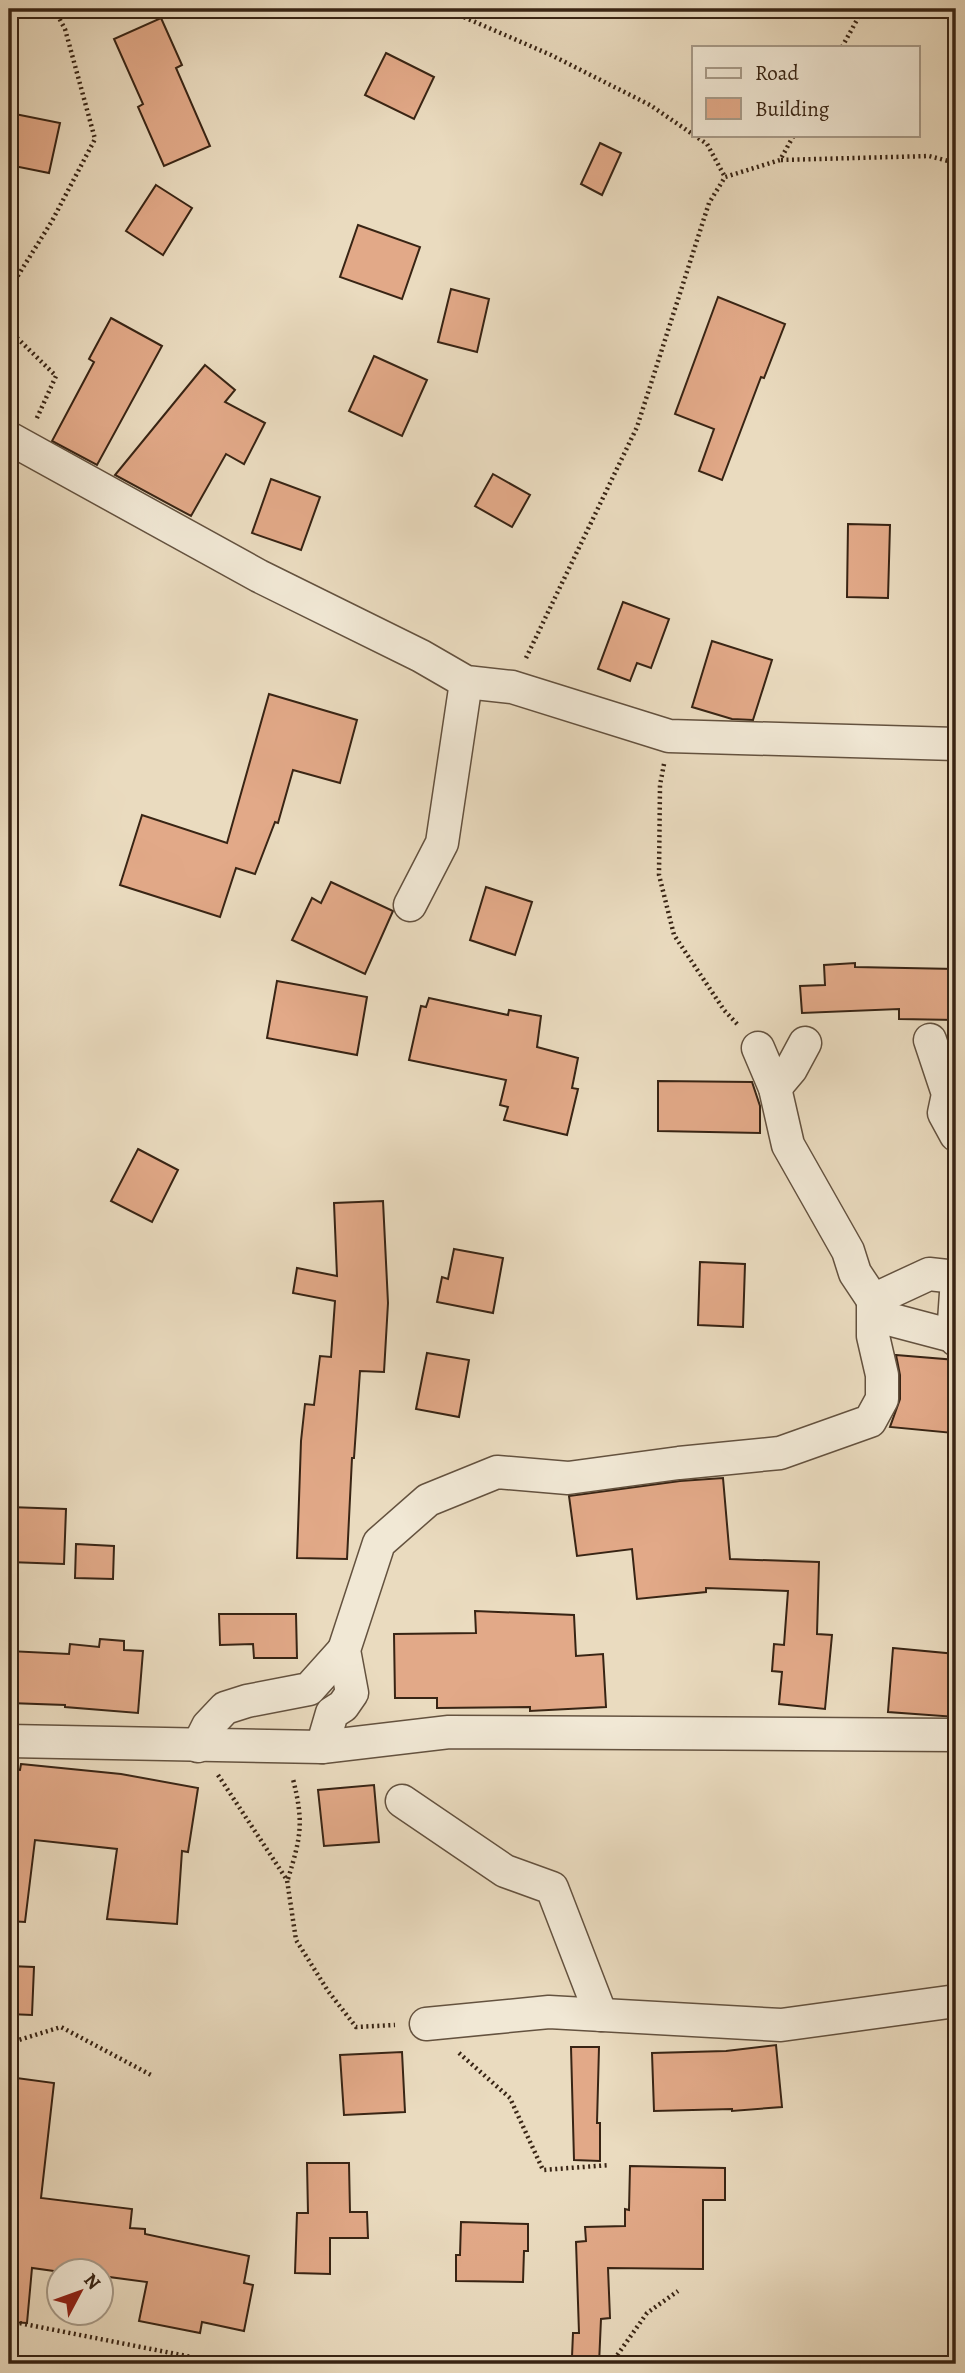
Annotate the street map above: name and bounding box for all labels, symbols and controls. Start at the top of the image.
legend [692,46,920,136]
text: Road [755,59,799,87]
text: Building [755,95,830,123]
north arrow [46,2258,116,2328]
text: N [78,2268,107,2295]

